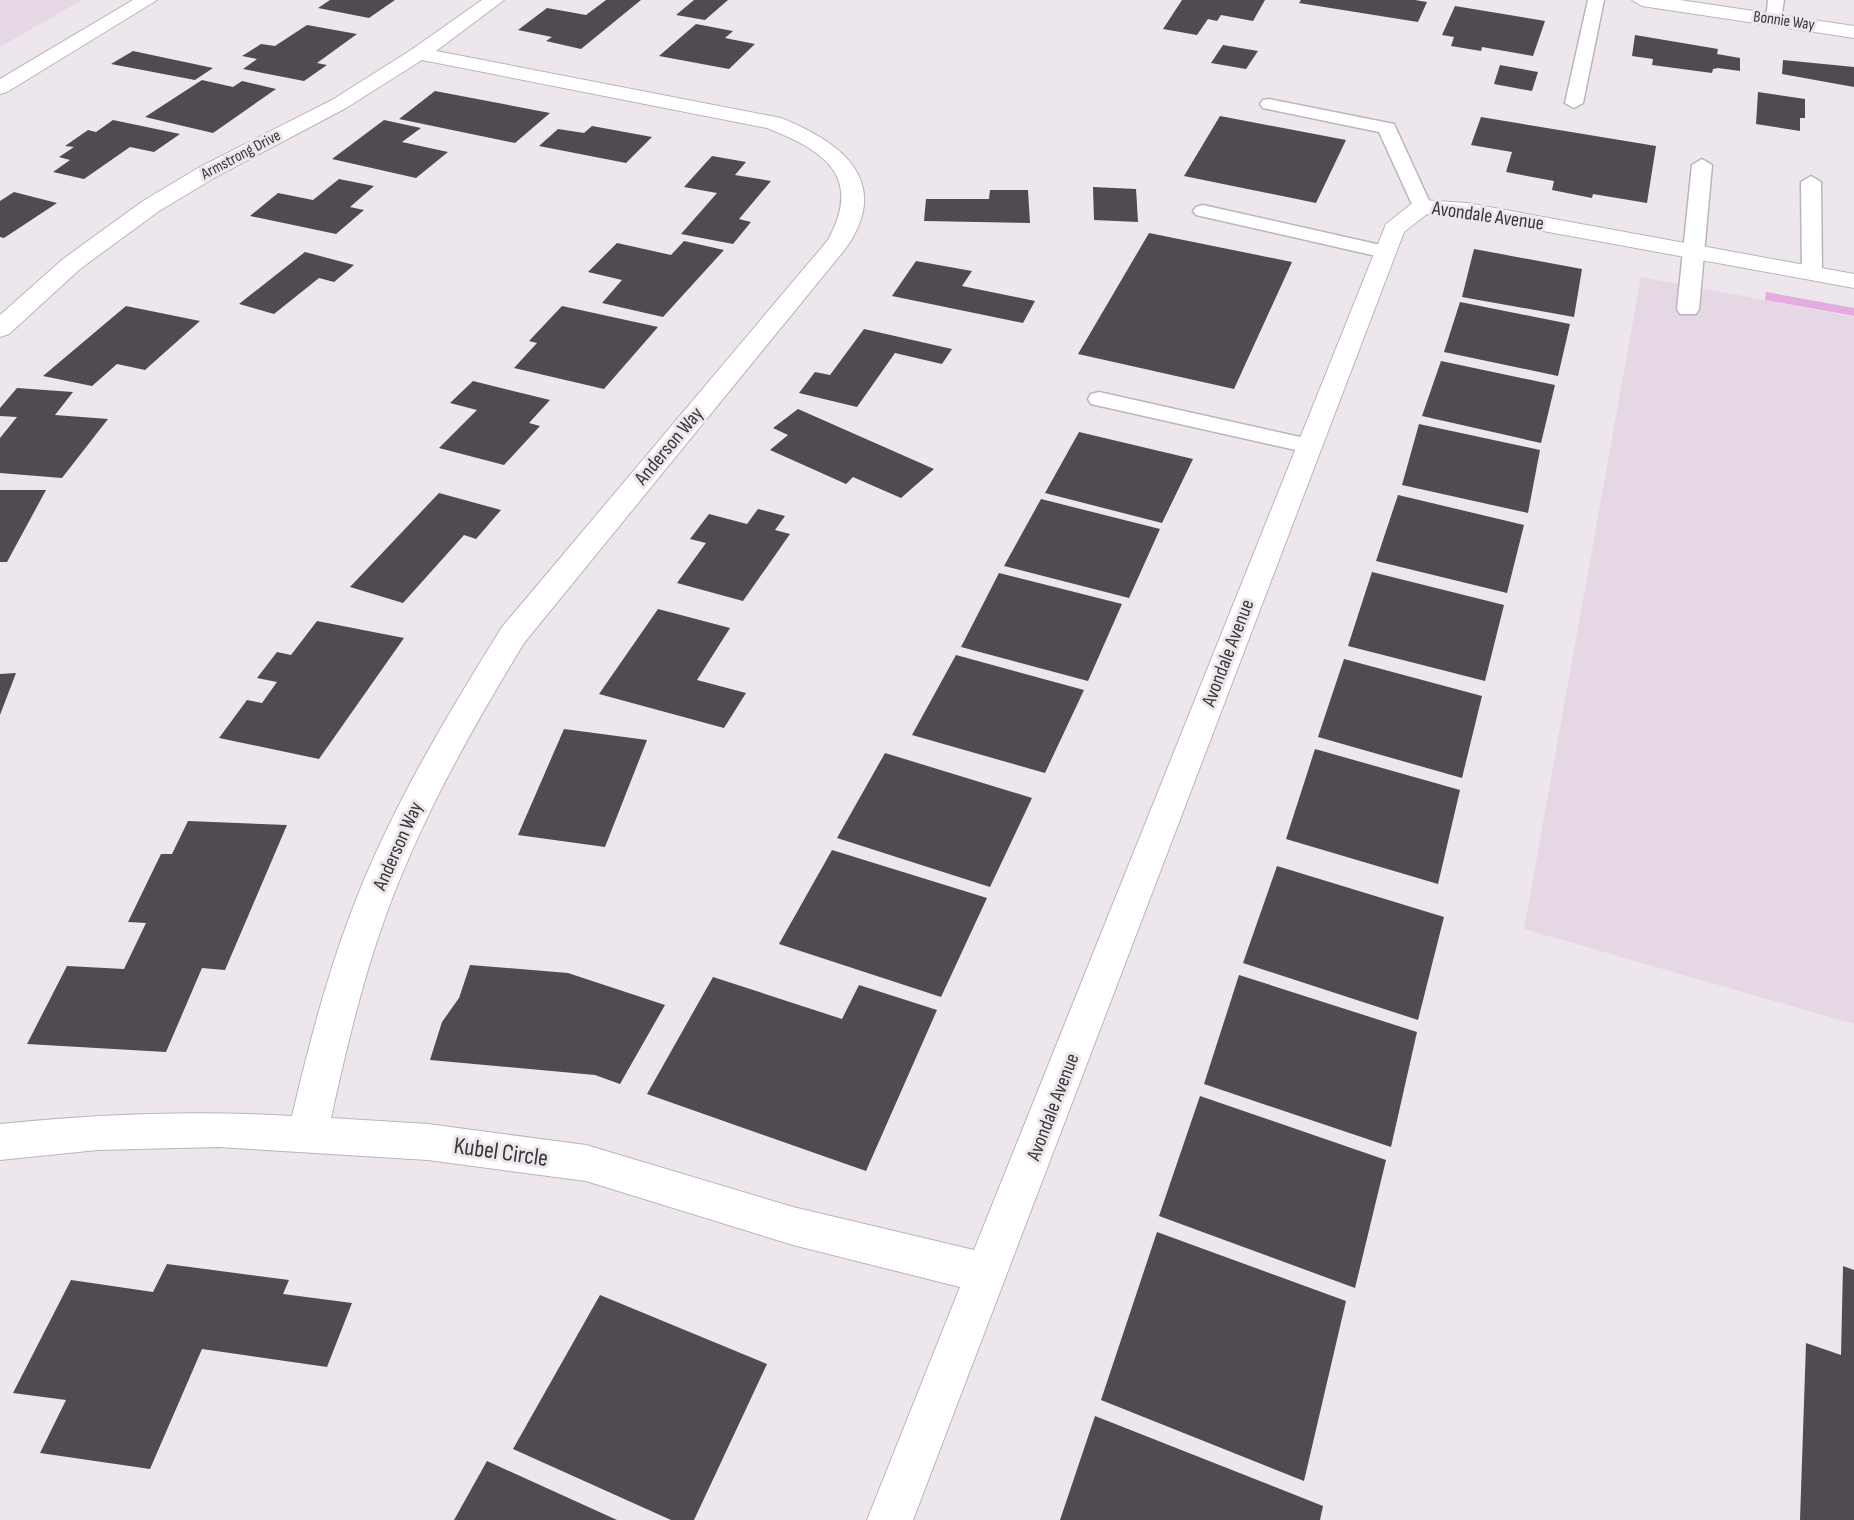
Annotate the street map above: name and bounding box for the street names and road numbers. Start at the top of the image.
street label: Bonnie Way [1752,7,1816,35]
street label: Armstrong Drive [197,126,284,184]
street label: Avondale Avenue [1430,196,1545,236]
street label: Anderson Way [629,402,709,491]
street label: Avondale Avenue [1196,596,1259,711]
street label: Anderson Way [367,798,428,895]
street label: Avondale Avenue [1021,1050,1084,1165]
street label: Kubel Circle [452,1131,550,1173]

